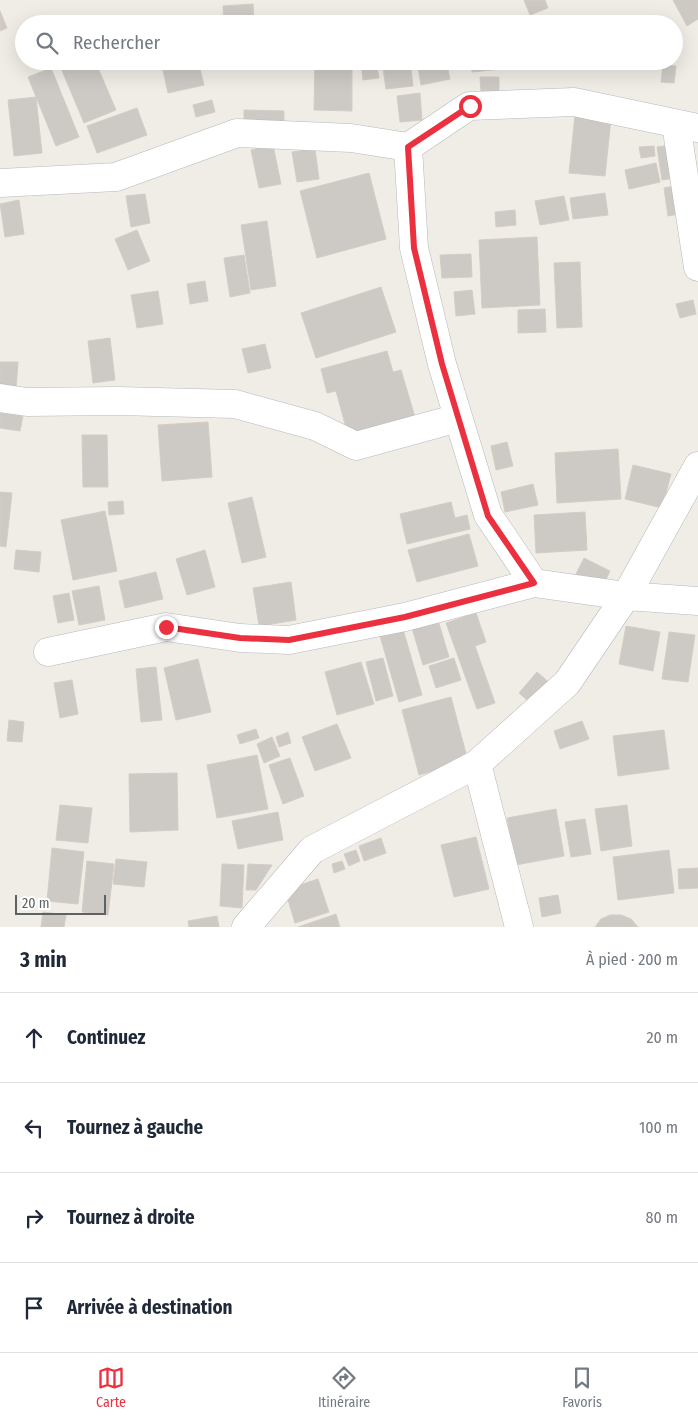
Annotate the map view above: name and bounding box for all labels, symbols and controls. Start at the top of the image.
search box [15,15,683,70]
icon: search [33,29,61,57]
text: Rechercher [73,31,160,54]
route start [459,95,482,118]
route end [155,616,178,639]
scale bar [15,892,106,915]
text: 20 m [22,895,50,912]
text: 3 min [20,947,67,973]
text: À pied · 200 m [586,950,678,969]
icon: ahead [20,1024,48,1052]
text: Continuez [67,1026,146,1049]
text: 20 m [647,1028,678,1047]
icon: left [20,1114,48,1142]
text: Tournez à gauche [67,1116,203,1139]
text: 100 m [639,1118,678,1137]
icon: right [20,1204,48,1232]
text: Tournez à droite [67,1206,195,1229]
text: 80 m [646,1208,678,1227]
icon: arrive [20,1294,48,1322]
text: Arrivée à destination [67,1296,233,1319]
tab: Carte [96,1364,126,1411]
tab: Itinéraire [318,1364,370,1411]
tab: Favoris [562,1364,602,1411]

